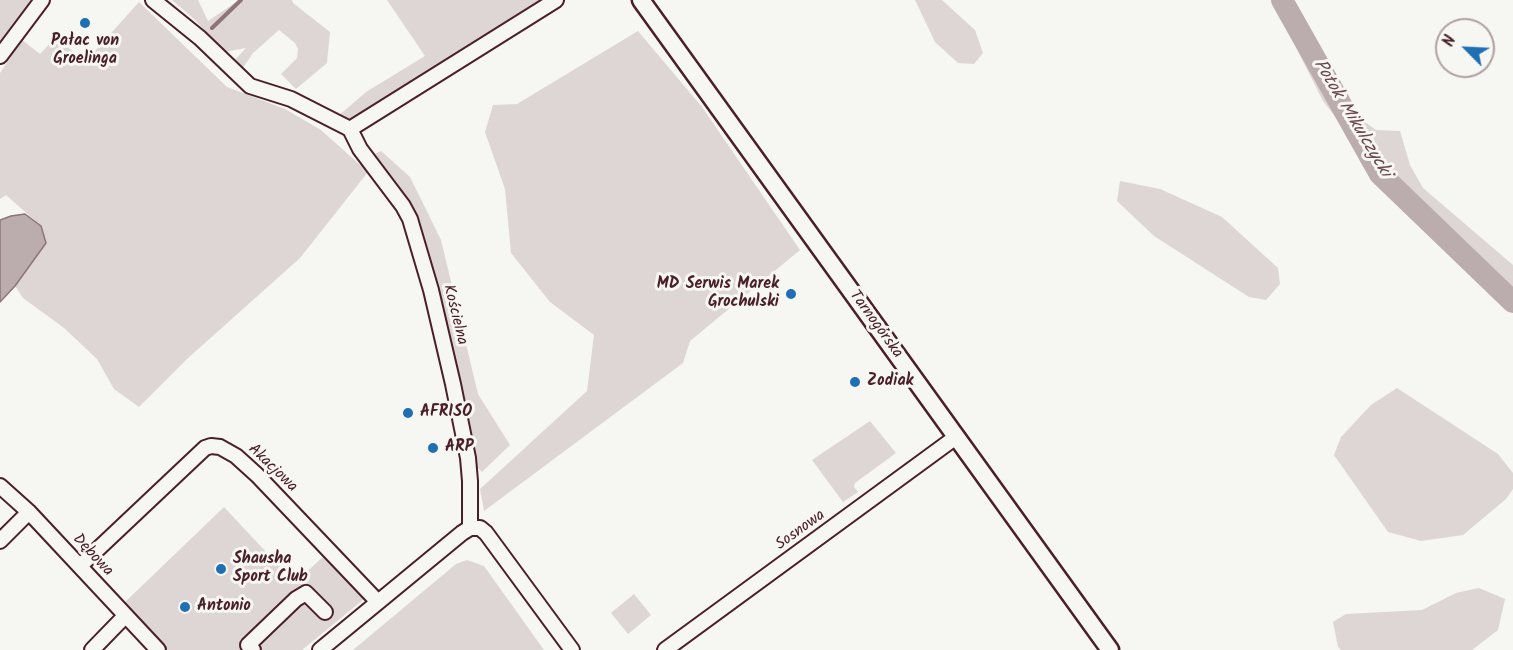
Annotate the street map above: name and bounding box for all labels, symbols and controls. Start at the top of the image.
marker: Pałac von Groelinga [78,16,92,30]
north arrow [1435,18,1495,78]
place label: Pałac von Groelinga [51,32,119,70]
text: N [1436,32,1463,51]
water label: Potok Mikulczycki [1307,56,1395,182]
place label: MD Serwis Marek Grochulski [657,275,779,313]
street label: Kościelna [437,283,471,347]
marker: MD Serwis Marek Grochulski [784,287,798,301]
street label: Tarnogórska [844,287,906,363]
place label: Zodiak [867,372,913,392]
marker: Zodiak [848,375,862,389]
place label: AFRISO [420,403,472,423]
marker: AFRISO [401,406,415,420]
place label: ARP [445,438,473,458]
street label: Akacjowa [243,441,301,497]
marker: ARP [426,441,440,455]
street label: Sosnowa [772,507,830,555]
street label: Dębowa [68,531,116,581]
place label: Shausha Sport Club [233,550,308,588]
marker: Shausha Sport Club [214,562,228,576]
place label: Antonio [197,597,251,617]
marker: Antonio [178,600,192,614]

